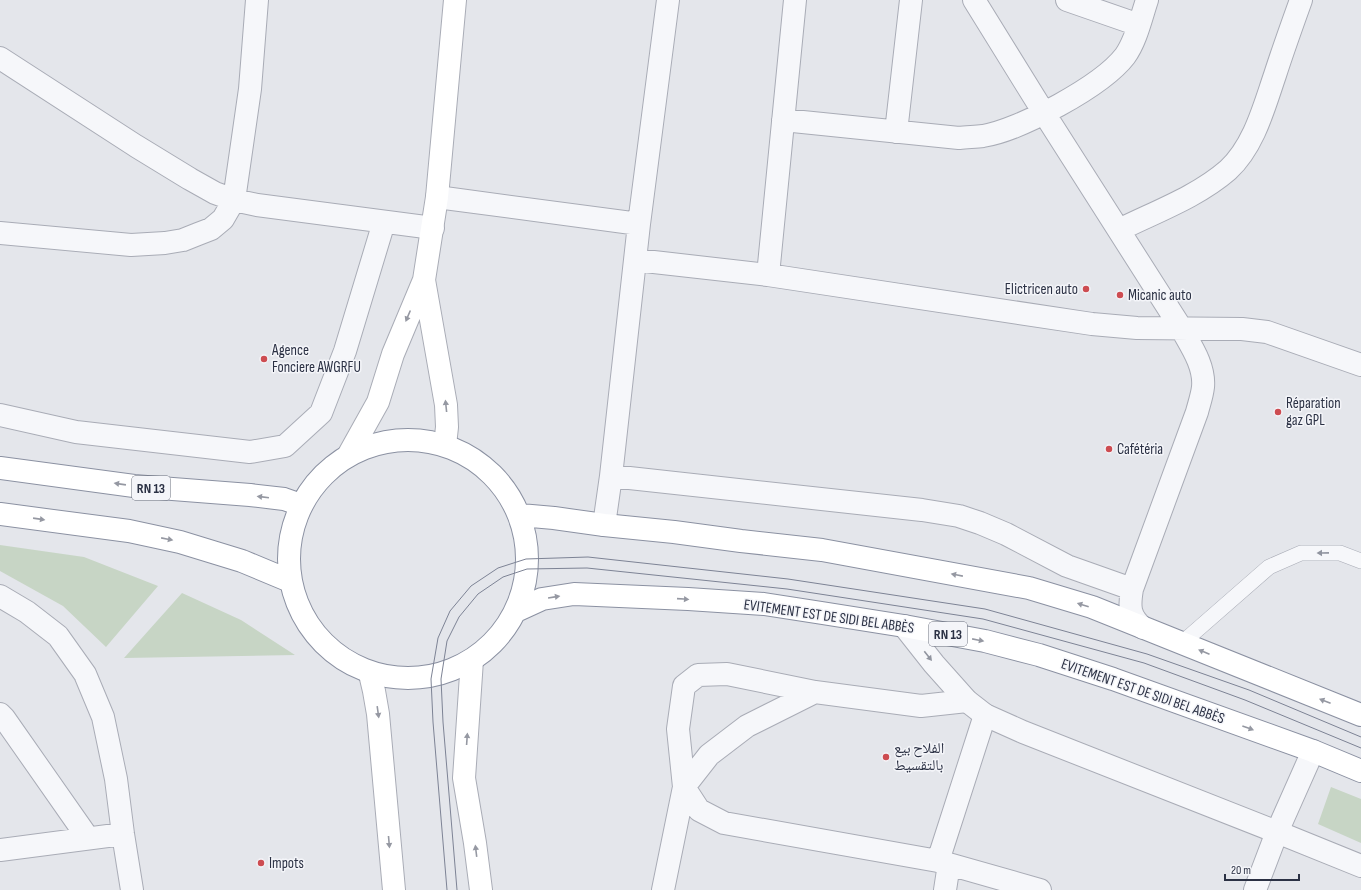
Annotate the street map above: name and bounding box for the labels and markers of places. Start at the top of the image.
place label: Elictricen auto [1005,280,1078,299]
marker: Elictricen auto [1081,284,1091,294]
place label: Micanic auto [1128,286,1192,305]
marker: Micanic auto [1115,290,1125,300]
place label: Agence Fonciere AWGRFU [271,341,361,377]
marker: Agence Fonciere AWGRFU [259,354,269,364]
place label: Réparation gaz GPL [1286,394,1341,430]
marker: Réparation gaz GPL [1273,407,1283,417]
place label: Cafétéria [1117,440,1163,459]
marker: Cafétéria [1104,444,1114,454]
place label: الفلاح بيع بالتقسيط [894,739,944,775]
marker: الفلاح بيع بالتقسيط [881,752,891,762]
place label: Impots [269,854,304,873]
marker: Impots [256,858,266,868]

